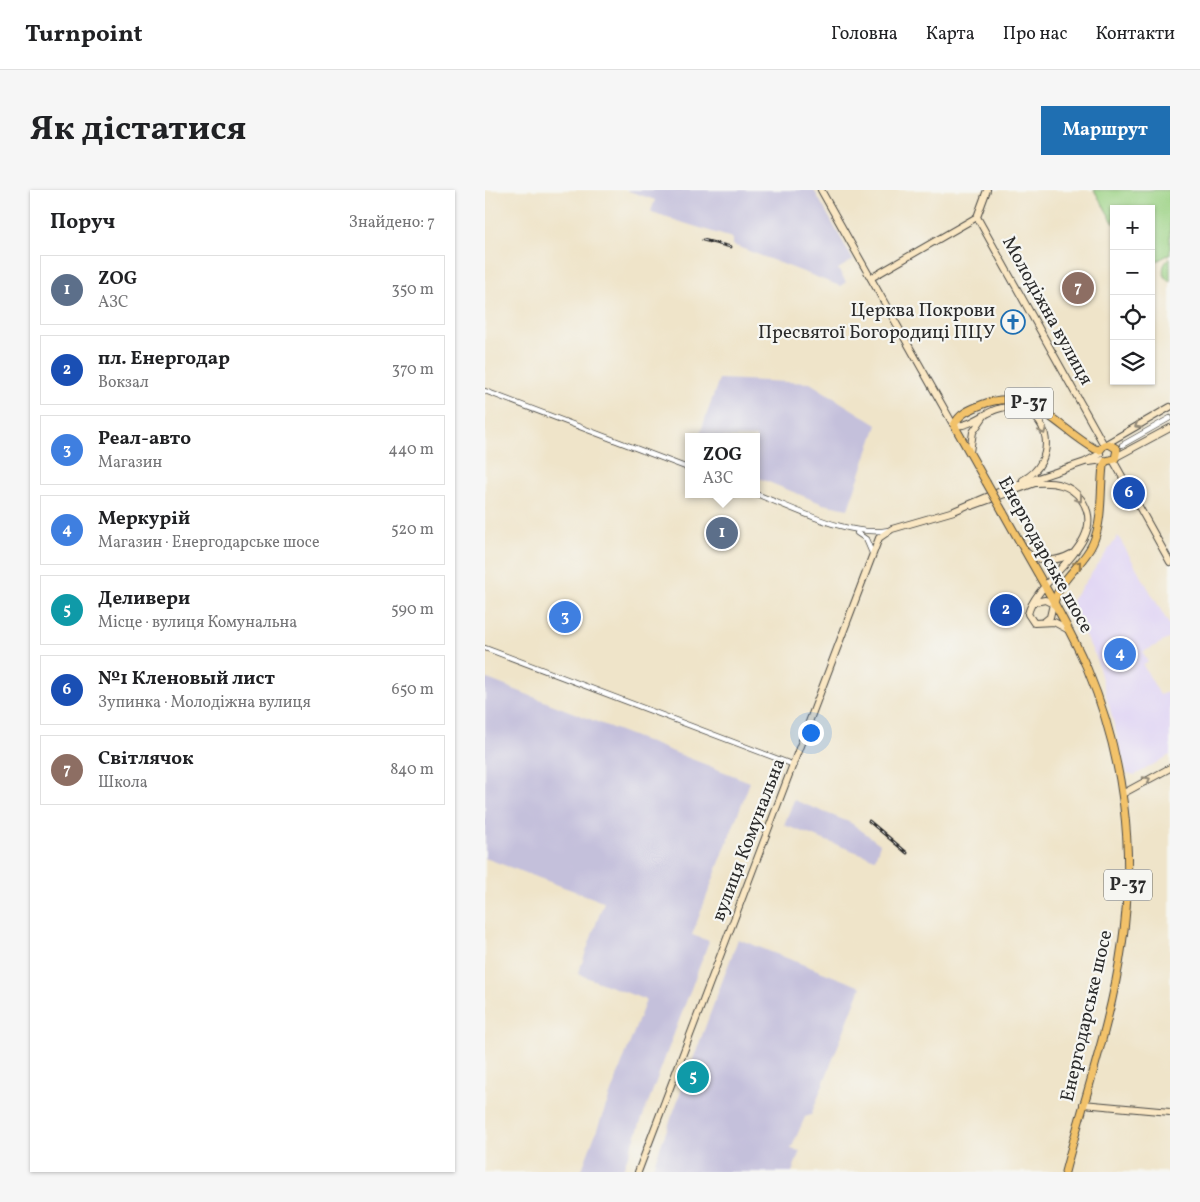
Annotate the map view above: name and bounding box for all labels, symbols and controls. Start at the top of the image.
text: Turnpoint [25,18,143,52]
text: Головна [831,22,898,47]
text: Карта [926,22,975,47]
text: Про нас [1003,22,1068,47]
text: Контакти [1096,22,1175,47]
text: Як дістатися [30,106,246,154]
button: Маршрут [1041,106,1170,155]
map controls [1110,205,1155,385]
button: + [1110,205,1155,250]
text: Поруч [50,208,115,237]
text: Знайдено: 7 [349,212,435,234]
street label: Молодіжна вулиця [995,232,1099,390]
button: − [1110,250,1155,295]
text: ZOG [98,266,137,292]
pin: 7 [1062,269,1094,307]
text: 1 [64,279,70,301]
text: 350 m [391,279,434,301]
text: АЗС [98,292,129,314]
button: locate [1110,295,1155,340]
place label: Церква Покрови Пресвятої Богородиці ПЦУ [758,298,995,346]
church icon: Церква Покрови Пресвятої Богородиці ПЦУ [1000,309,1026,335]
button: layers [1110,340,1155,385]
text: пл. Енергодар [98,346,230,372]
text: 2 [63,359,71,381]
text: 370 m [392,359,434,381]
text: Вокзал [98,372,149,394]
road number: Р-37 [1005,388,1053,418]
one-way arrow [1134,419,1143,429]
text: Реал-авто [98,426,191,452]
one-way arrow [1037,426,1047,435]
popup [685,433,760,498]
text: 3 [63,439,71,461]
text: 440 m [388,439,434,461]
text: ZOG [703,442,742,468]
text: Магазин [98,452,162,474]
text: АЗС [703,468,733,490]
street label: Енергодарське шосе [991,472,1099,638]
pin: 6 [1113,474,1145,512]
one-way arrow [1074,493,1083,502]
text: Меркурій [98,506,190,532]
pin: 1 [706,514,738,552]
text: 4 [62,519,72,541]
text: 520 m [391,519,434,541]
text: Магазин · Енергодарське шосе [98,532,319,554]
one-way arrow [1073,560,1082,569]
text: Деливери [98,586,190,612]
pin: 2 [990,591,1022,629]
pin: 3 [549,598,581,636]
text: 5 [63,599,71,621]
text: 590 m [391,599,434,621]
text: Місце · вулиця Комунальна [98,612,297,634]
pin: 4 [1104,635,1136,673]
text: №1 Кленовый лист [98,666,275,692]
text: 6 [63,679,71,701]
text: 650 m [392,679,434,701]
text: Зупинка · Молодіжна вулиця [98,692,311,714]
your location [798,720,824,746]
text: Світлячок [98,746,194,772]
street label: вулиця Комунальна [706,755,792,925]
text: 7 [63,759,71,781]
text: 840 m [390,759,434,781]
text: Школа [98,772,148,794]
one-way arrow [1142,776,1151,786]
road number: Р-37 [1104,870,1152,900]
street label: Енергодарське шосе [1055,928,1119,1104]
pin: 5 [677,1058,709,1096]

